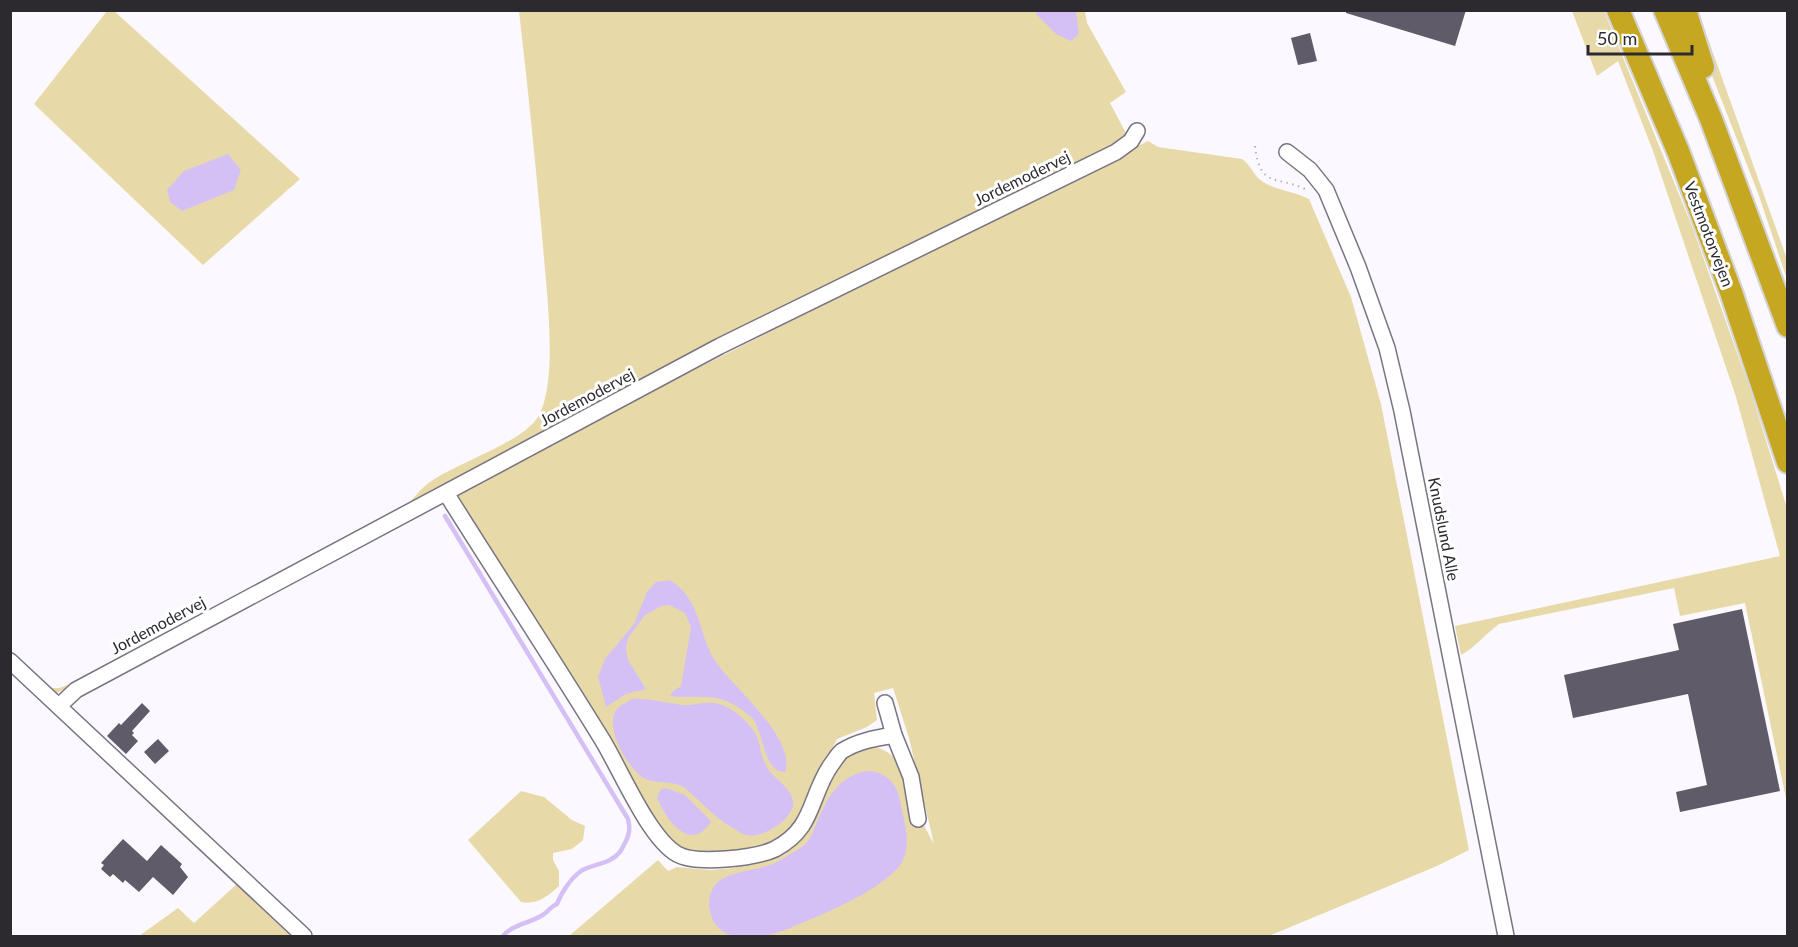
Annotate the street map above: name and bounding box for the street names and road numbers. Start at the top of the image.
street label: Jordemodervej [971,146,1073,209]
street label: Vestmotorvejen [1681,179,1738,289]
street label: Jordemodervej [536,364,637,429]
street label: Knudslund Alle [1425,475,1464,582]
street label: Jordemodervej [107,592,208,657]

